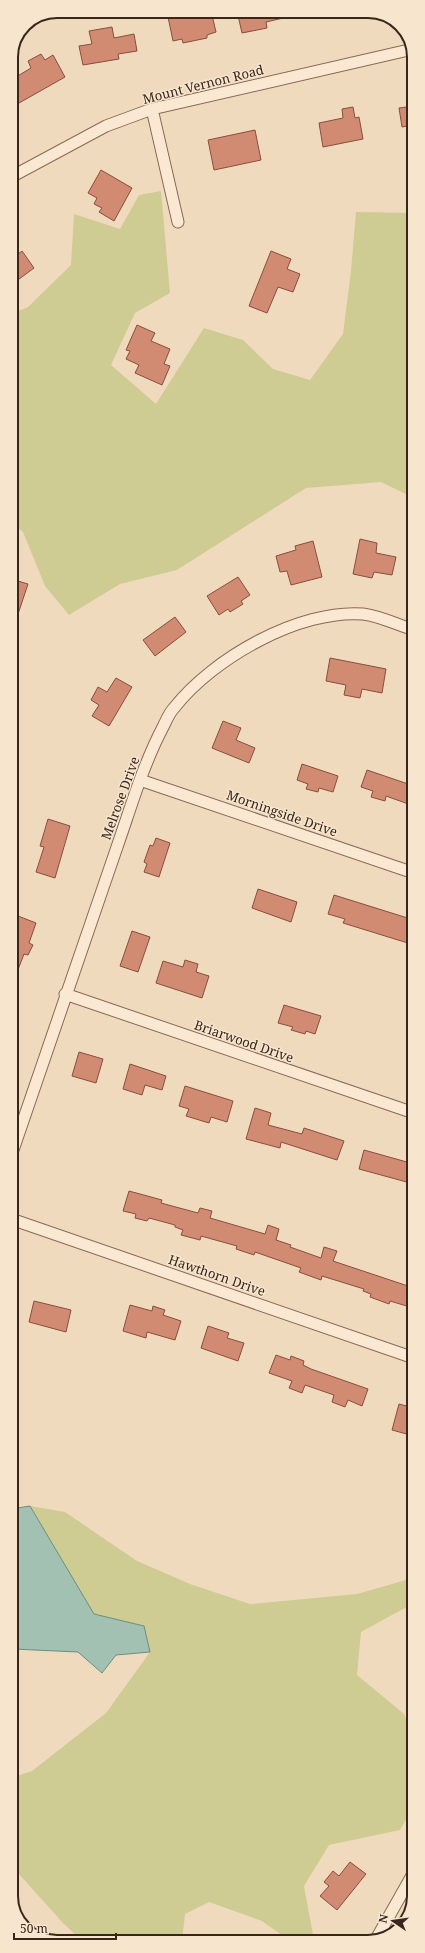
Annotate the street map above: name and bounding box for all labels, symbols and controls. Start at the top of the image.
street label: Mount Vernon Road [140,60,266,108]
street label: Melrose Drive [97,754,143,842]
street label: Morningside Drive [224,786,340,840]
street label: Briarwood Drive [192,1016,296,1066]
street label: Hawthorn Drive [166,1250,268,1300]
north arrow [373,1901,413,1941]
text: N [374,1912,391,1925]
scale bar [14,1915,116,1941]
text: 50 m [20,1920,48,1937]

